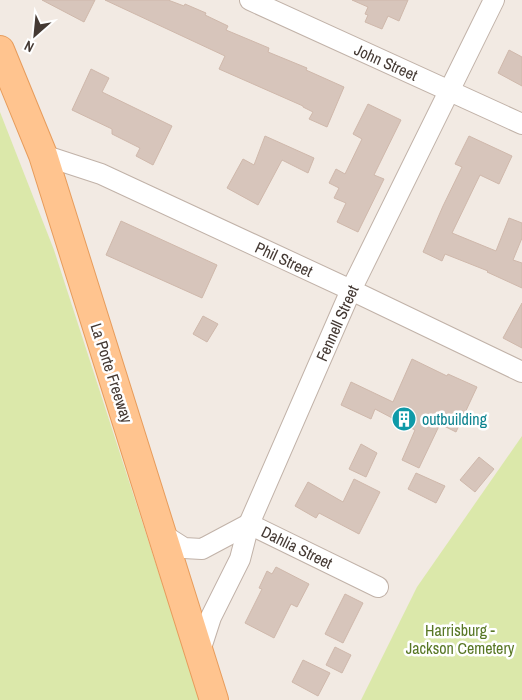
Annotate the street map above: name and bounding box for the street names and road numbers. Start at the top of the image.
street label: John Street [351,38,421,86]
street label: Phil Street [252,236,317,282]
street label: Fennell Street [310,281,364,364]
street label: La Porte Freeway [86,320,139,426]
street label: Dahlia Street [258,520,337,574]

